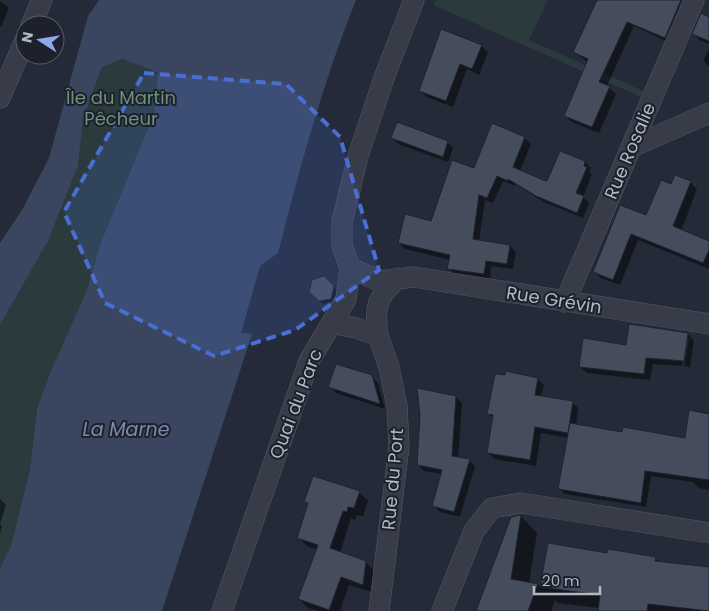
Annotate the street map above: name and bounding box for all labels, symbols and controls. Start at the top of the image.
north arrow [15,15,65,65]
text: N [16,30,38,45]
park label: Île du Martin Pêcheur [65,85,176,131]
street label: Rue Rosalie [598,99,661,203]
street label: Rue Grévin [505,280,604,319]
street label: Quai du Parc [263,345,328,462]
water label: La Marne [83,416,170,443]
street label: Rue du Port [376,427,409,531]
scale bar [534,564,600,596]
text: 20 m [542,570,580,591]

